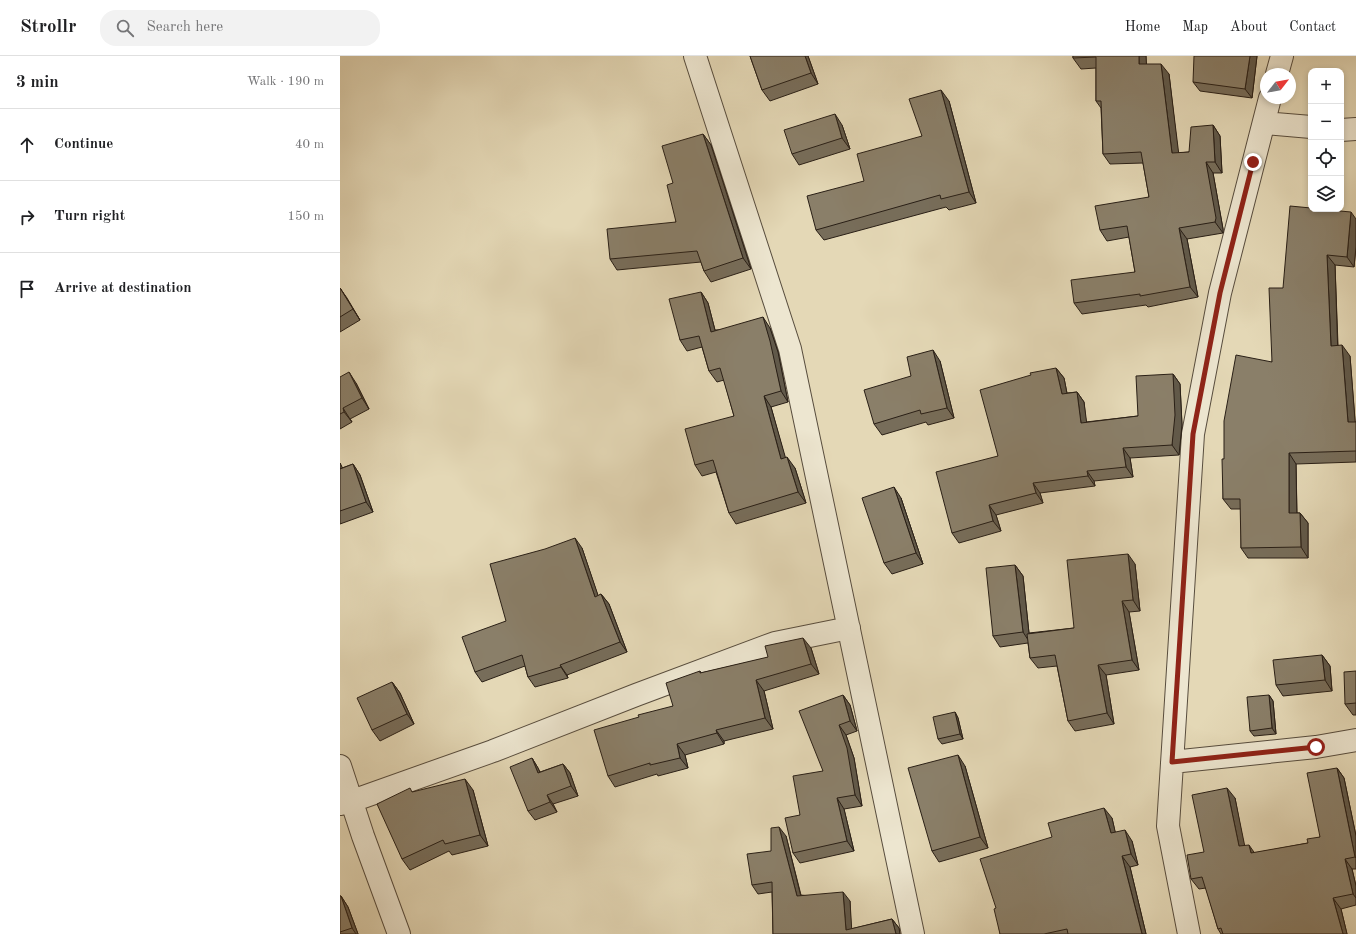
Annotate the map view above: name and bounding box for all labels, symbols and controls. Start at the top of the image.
search box [100,10,380,46]
icon: search [114,17,136,39]
text: Strollr [20,18,76,37]
text: Search here [146,20,223,35]
text: Home [1125,20,1160,34]
text: Map [1182,20,1208,34]
text: About [1230,20,1267,34]
text: Contact [1289,20,1336,34]
north arrow [1260,68,1296,104]
map controls [1308,68,1344,212]
button: + [1308,68,1344,104]
text: 3 min [16,74,59,91]
text: Walk · 190 m [247,75,324,88]
button: − [1308,104,1344,140]
icon: ahead [16,134,38,156]
text: Continue [54,137,113,152]
text: 40 m [295,138,324,151]
button: locate [1308,140,1344,176]
route end [1244,153,1262,171]
button: layers [1308,176,1344,212]
icon: right [16,206,38,228]
text: Turn right [54,209,125,224]
text: 150 m [287,210,324,223]
icon: arrive [16,278,38,300]
text: Arrive at destination [54,281,192,296]
route start [1307,738,1325,756]

